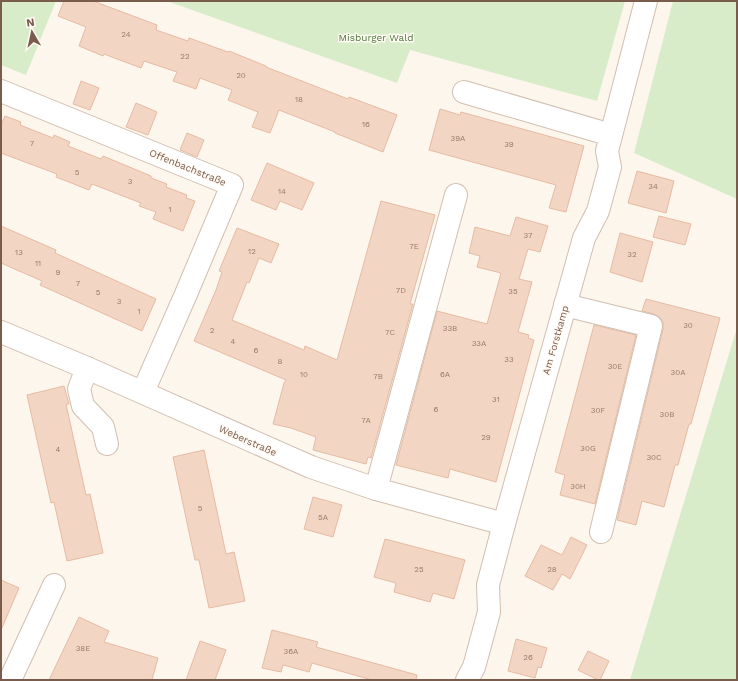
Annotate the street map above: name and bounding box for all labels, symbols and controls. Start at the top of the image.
north arrow [12,12,52,52]
text: N [25,16,36,30]
house number: 24 [121,30,131,39]
park label: Misburger Wald [338,32,414,43]
house number: 22 [180,52,190,61]
house number: 20 [236,71,246,80]
house number: 18 [295,95,303,104]
house number: 16 [362,120,370,129]
house number: 39A [451,134,466,143]
house number: 7 [30,139,35,148]
house number: 39 [504,140,514,149]
street label: Offenbachstraße [148,147,228,188]
house number: 5 [75,168,80,177]
house number: 3 [128,177,133,186]
house number: 34 [648,182,658,191]
house number: 14 [278,187,286,196]
house number: 1 [168,205,172,214]
house number: 37 [524,231,533,240]
house number: 7E [409,242,419,251]
house number: 12 [248,247,256,256]
house number: 13 [15,248,23,257]
house number: 32 [627,250,637,259]
house number: 11 [35,259,41,268]
house number: 9 [56,268,61,277]
house number: 7 [76,279,81,288]
house number: 7D [396,286,406,295]
house number: 35 [508,287,518,296]
house number: 5 [96,288,101,297]
house number: 3 [117,297,122,306]
street label: Am Forstkamp [540,304,571,376]
house number: 1 [137,307,141,316]
house number: 30 [683,321,693,330]
house number: 33B [443,324,457,333]
house number: 2 [210,326,215,335]
house number: 7C [385,328,395,337]
house number: 4 [231,337,236,346]
house number: 33A [472,339,487,348]
house number: 6 [254,346,259,355]
house number: 33 [504,355,514,364]
house number: 8 [278,357,283,366]
house number: 30E [608,362,622,371]
house number: 30A [671,368,686,377]
house number: 10 [300,370,308,379]
house number: 6A [440,370,451,379]
house number: 7B [373,372,383,381]
house number: 31 [492,395,500,404]
house number: 6 [434,405,439,414]
house number: 30F [591,406,605,415]
house number: 30B [660,410,674,419]
house number: 7A [361,416,371,425]
street label: Weberstraße [217,423,279,458]
house number: 29 [481,433,491,442]
house number: 30G [580,444,596,453]
house number: 4 [56,445,61,454]
house number: 30C [646,453,662,462]
house number: 30H [570,482,586,491]
house number: 5 [198,504,203,513]
house number: 5A [318,513,329,522]
house number: 25 [414,565,424,574]
house number: 28 [547,565,557,574]
house number: 38E [76,644,90,653]
house number: 36A [284,647,299,656]
house number: 26 [523,653,533,662]

